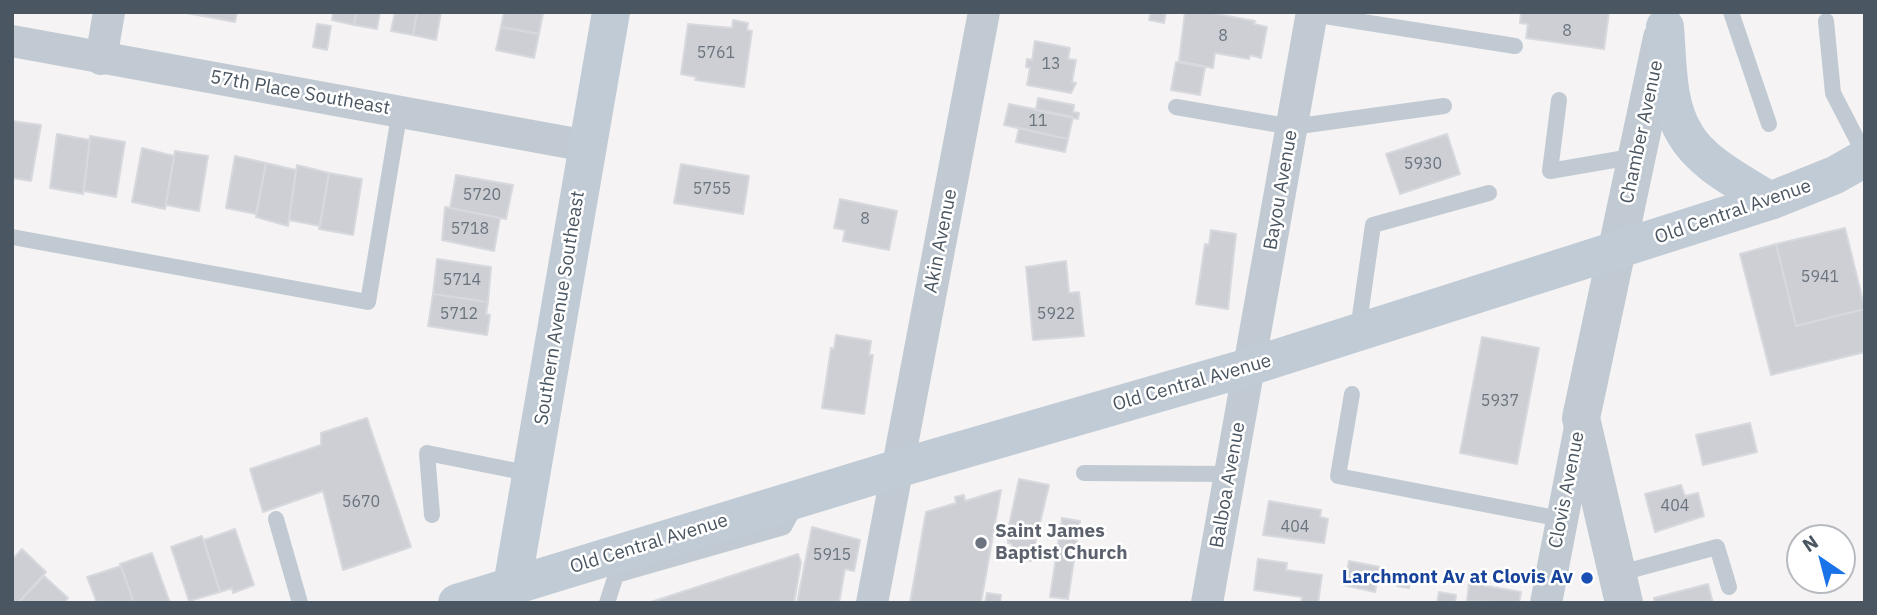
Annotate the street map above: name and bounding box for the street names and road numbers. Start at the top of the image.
street label: Chamber Avenue [1616,58,1668,206]
street label: 57th Place Southeast [208,66,392,120]
street label: Bayou Avenue [1259,128,1303,252]
street label: Old Central Avenue [1652,175,1814,249]
street label: Akin Avenue [920,187,962,295]
street label: Southern Avenue Southeast [530,189,590,427]
street label: Old Central Avenue [1110,349,1274,417]
street label: Balboa Avenue [1206,420,1250,550]
street label: Clovis Avenue [1544,430,1590,550]
street label: Old Central Avenue [567,509,731,579]

